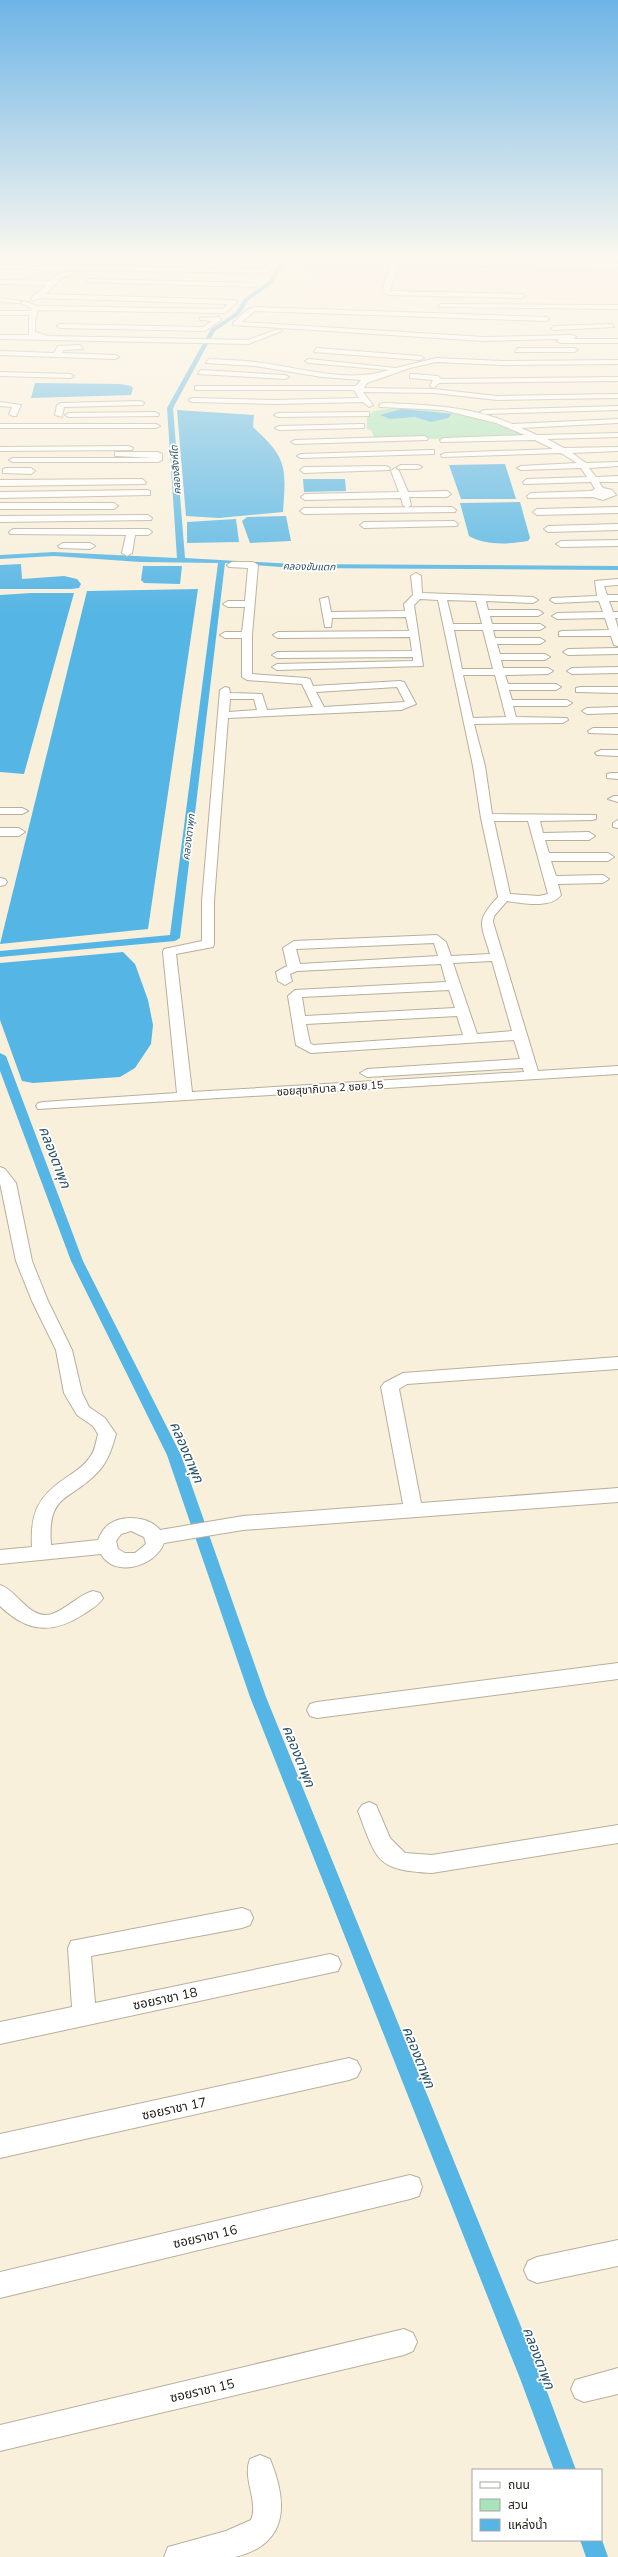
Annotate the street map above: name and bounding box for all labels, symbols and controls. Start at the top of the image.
water label: คลองสิงห์โต [167,444,185,495]
water label: คลองขันแตก [283,560,336,574]
water label: คลองตาพุก [179,812,199,861]
street label: ซอยสุขาภิบาล 2 ซอย 15 [276,1077,384,1100]
water label: คลองตาพุก [34,1123,75,1191]
water label: คลองตาพุก [165,1419,208,1486]
water label: คลองตาพุก [278,1723,320,1790]
street label: ซอยราชา 18 [131,1983,199,2015]
water label: คลองตาพุก [398,2024,440,2091]
street label: ซอยราชา 17 [140,2093,208,2125]
street label: ซอยราชา 16 [171,2221,239,2253]
water label: คลองตาพุก [518,2324,559,2392]
street label: ซอยราชา 15 [168,2375,236,2407]
legend [472,2469,602,2541]
text: ถนน [508,2477,530,2493]
text: สวน [508,2497,528,2513]
text: แหล่งน้ำ [508,2516,547,2533]

